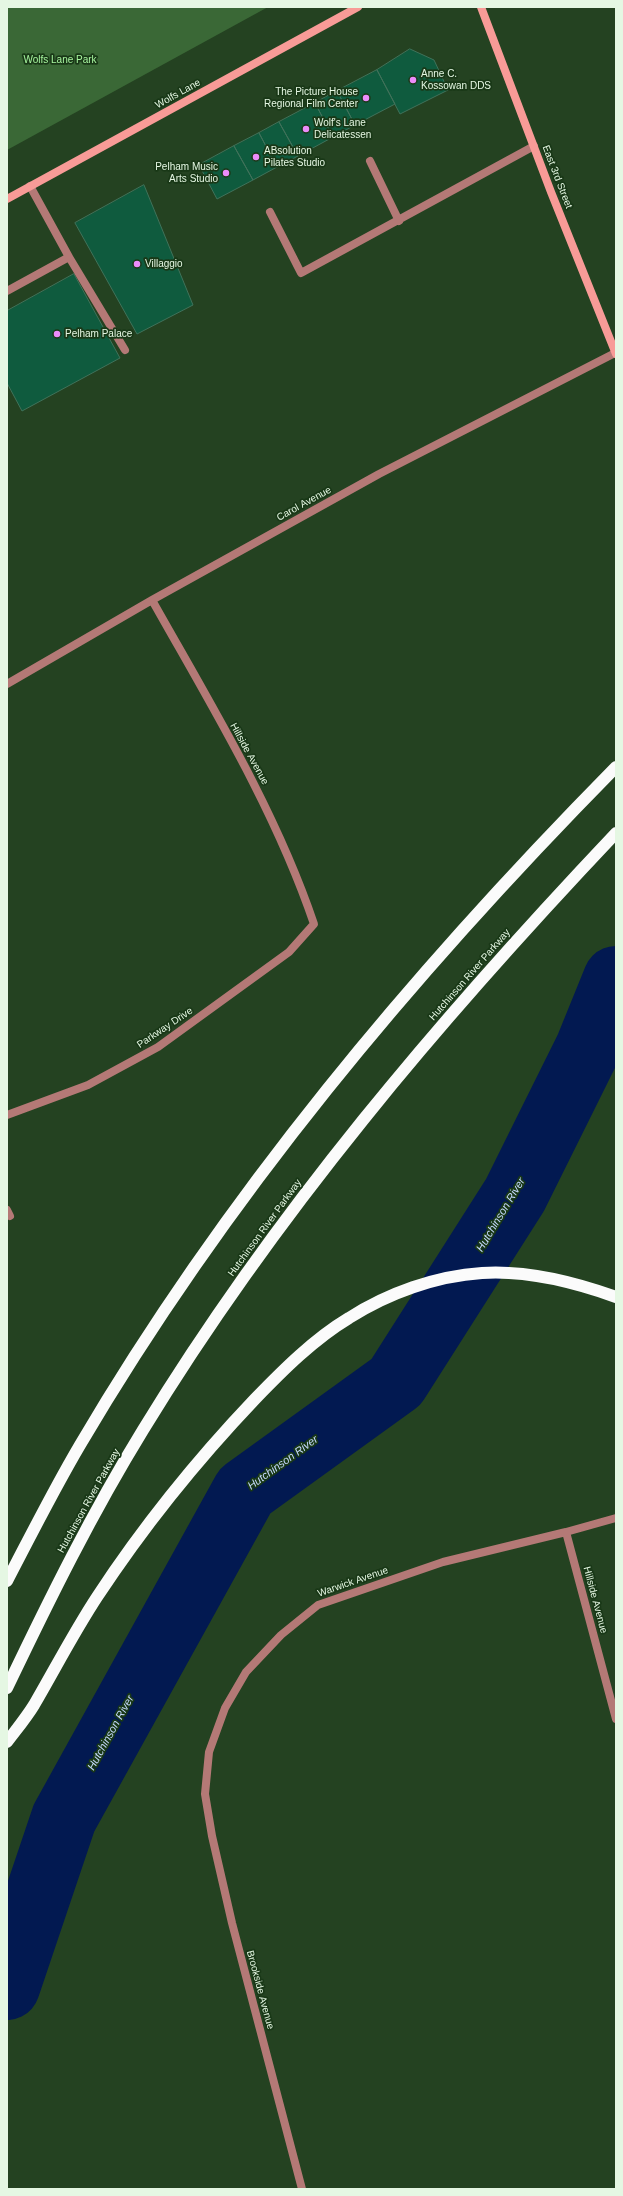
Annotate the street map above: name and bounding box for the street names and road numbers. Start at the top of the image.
street label: Wolfs Lane [153,77,203,111]
street label: East 3rd Street [539,144,575,210]
street label: Carol Avenue [275,484,333,524]
street label: Hillside Avenue [227,721,271,787]
street label: Hutchinson River Parkway [427,927,513,1023]
street label: Parkway Drive [135,1005,195,1051]
street label: Hutchinson River Parkway [226,1177,304,1279]
street label: Hutchinson River Parkway [55,1447,123,1555]
street label: Warwick Avenue [316,1564,390,1600]
street label: Hillside Avenue [580,1565,610,1635]
street label: Brookside Avenue [244,1949,276,2031]

